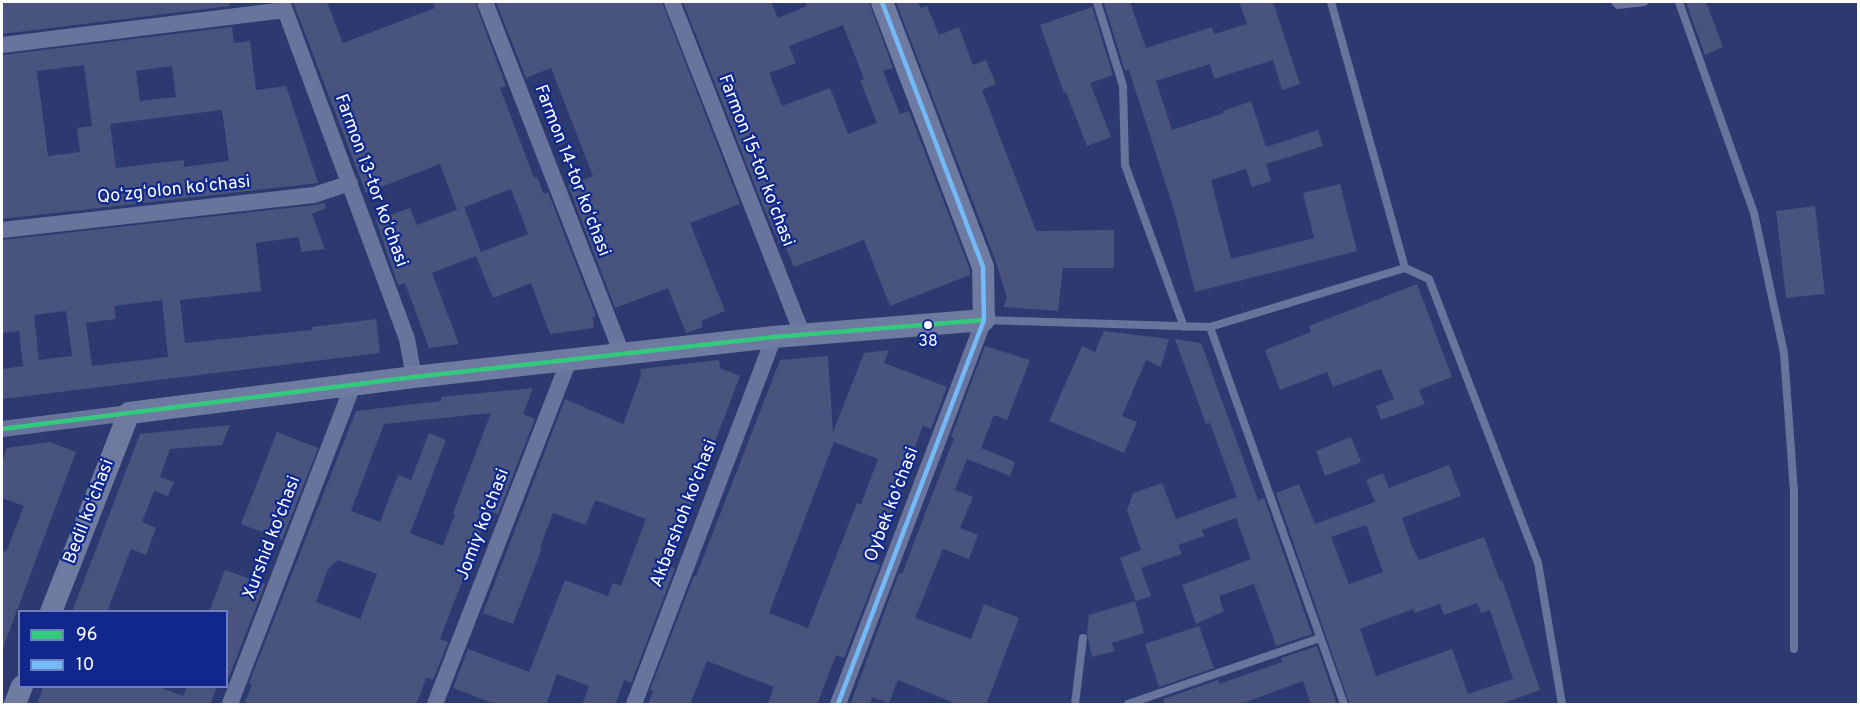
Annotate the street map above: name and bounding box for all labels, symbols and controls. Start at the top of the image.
street label: Farmon 15-tor koʻchasi [712,72,798,250]
street label: Farmon 14-tor koʻchasi [528,82,614,260]
street label: Farmon 13-tor koʻchasi [329,92,411,270]
street label: Qoʻzgʻolon koʻchasi [96,172,252,210]
marker: 38 [922,319,934,331]
place label: 38 [918,333,938,353]
street label: Akbarshoh ko'chasi [647,437,723,591]
street label: Oybek ko'chasi [861,445,925,565]
street label: Bedil koʻchasi [60,457,120,567]
street label: Jomiy ko'chasi [453,466,515,584]
street label: Xurshid ko'chasi [240,473,306,603]
legend [18,610,228,688]
text: 96 [76,624,98,647]
text: 10 [76,654,94,677]

